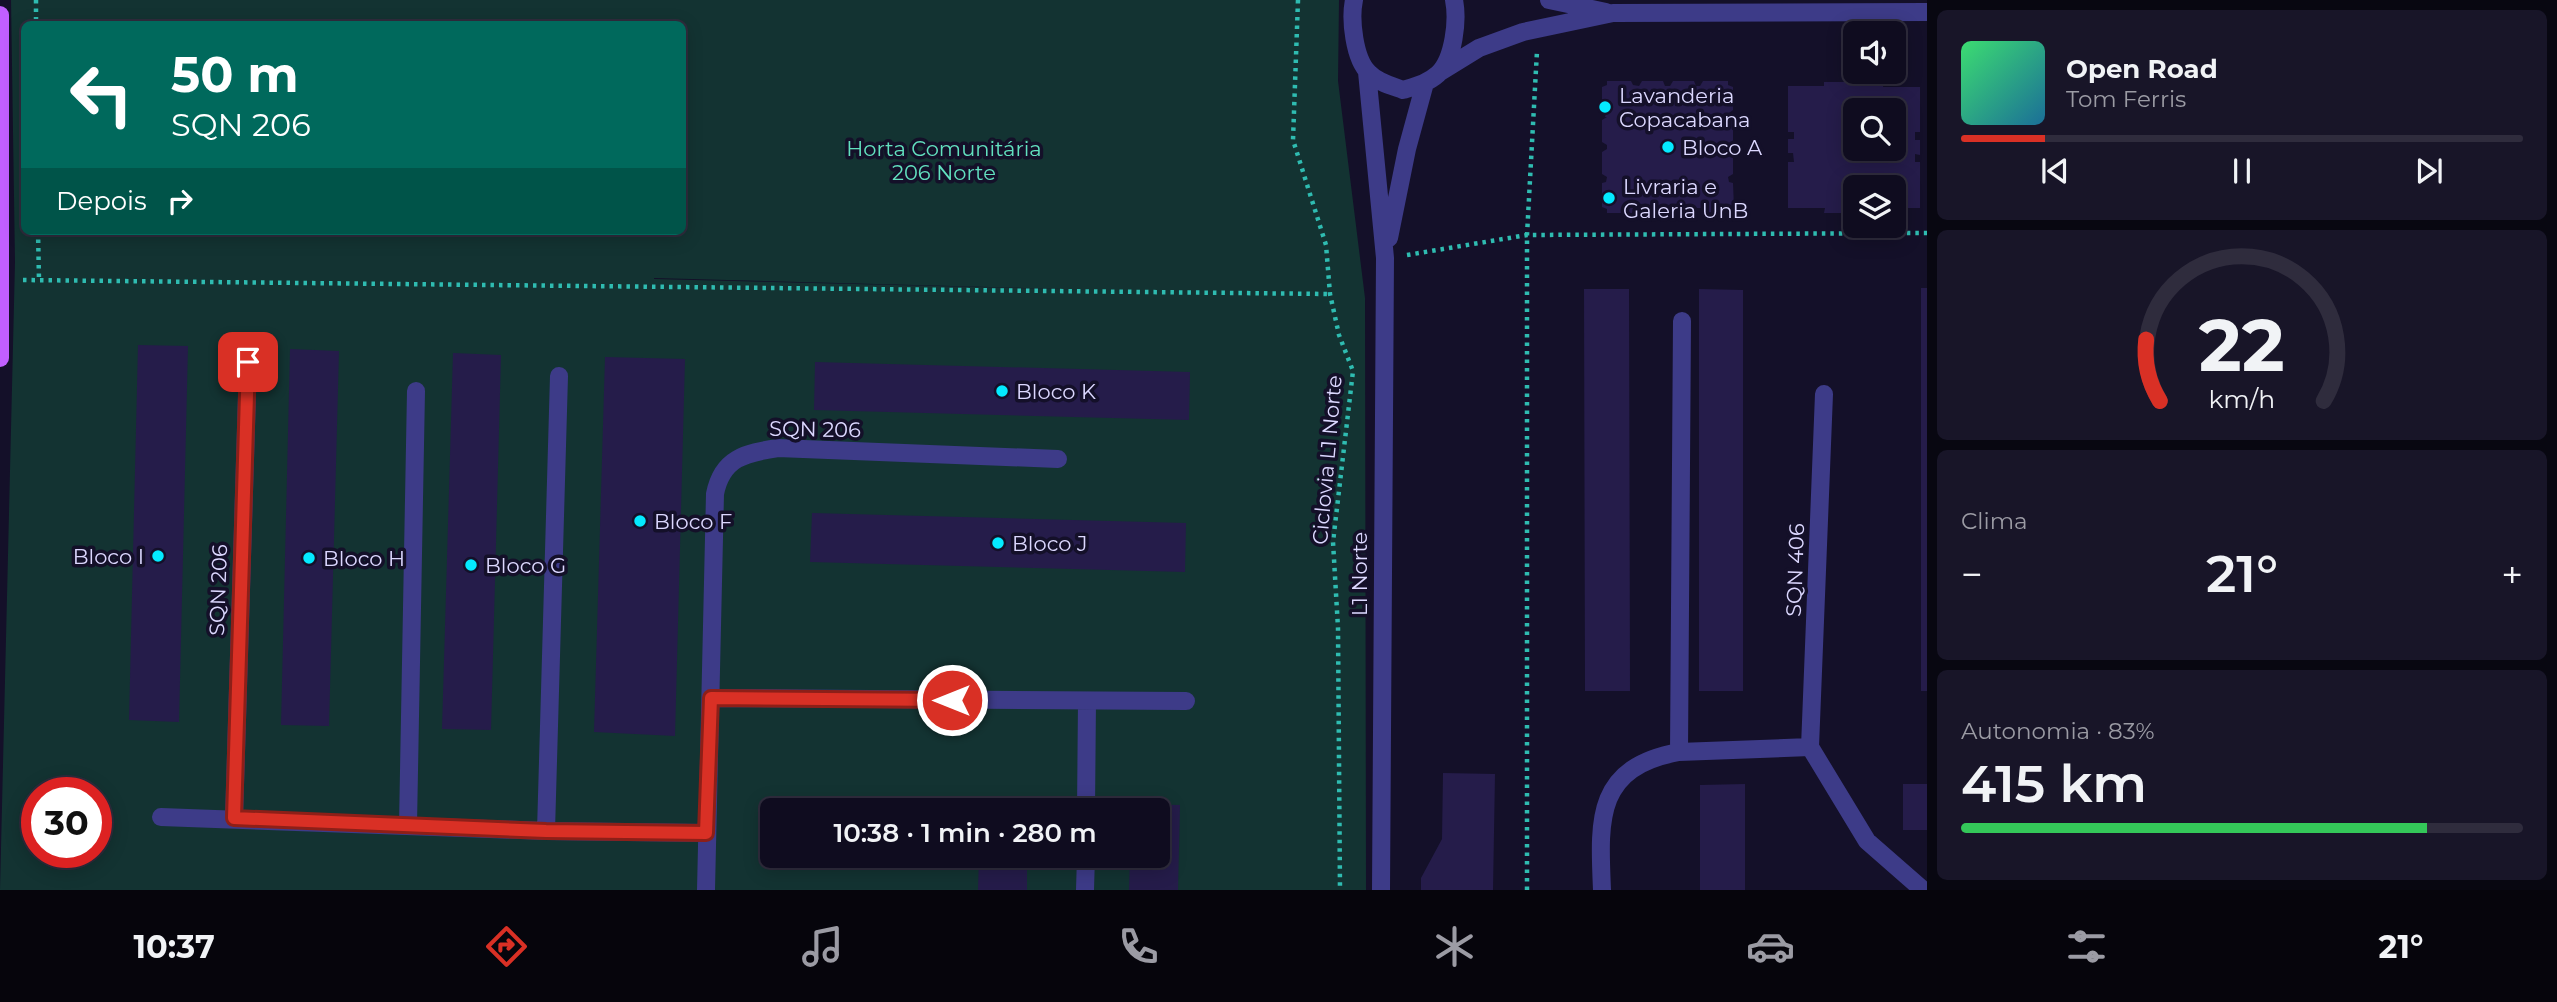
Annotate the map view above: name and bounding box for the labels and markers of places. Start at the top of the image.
place label: Lavanderia Copacabana [1619,83,1751,132]
marker: Lavanderia Copacabana [1597,99,1613,115]
place label: Bloco A [1682,135,1763,160]
marker: Bloco A [1660,139,1676,155]
place label: Livraria e Galeria UnB [1623,174,1748,223]
marker: Livraria e Galeria UnB [1601,190,1617,206]
pin [218,332,278,392]
place label: Bloco K [1016,379,1096,404]
marker: Bloco K [994,383,1010,399]
place label: Bloco F [654,509,732,534]
marker: Bloco F [632,513,648,529]
place label: Bloco J [1012,531,1087,556]
marker: Bloco J [990,535,1006,551]
place label: Bloco I [73,544,144,569]
place label: Bloco H [323,546,405,571]
marker: Bloco I [150,548,166,564]
marker: Bloco H [301,550,317,566]
place label: Bloco G [485,553,566,578]
marker: Bloco G [463,557,479,573]

